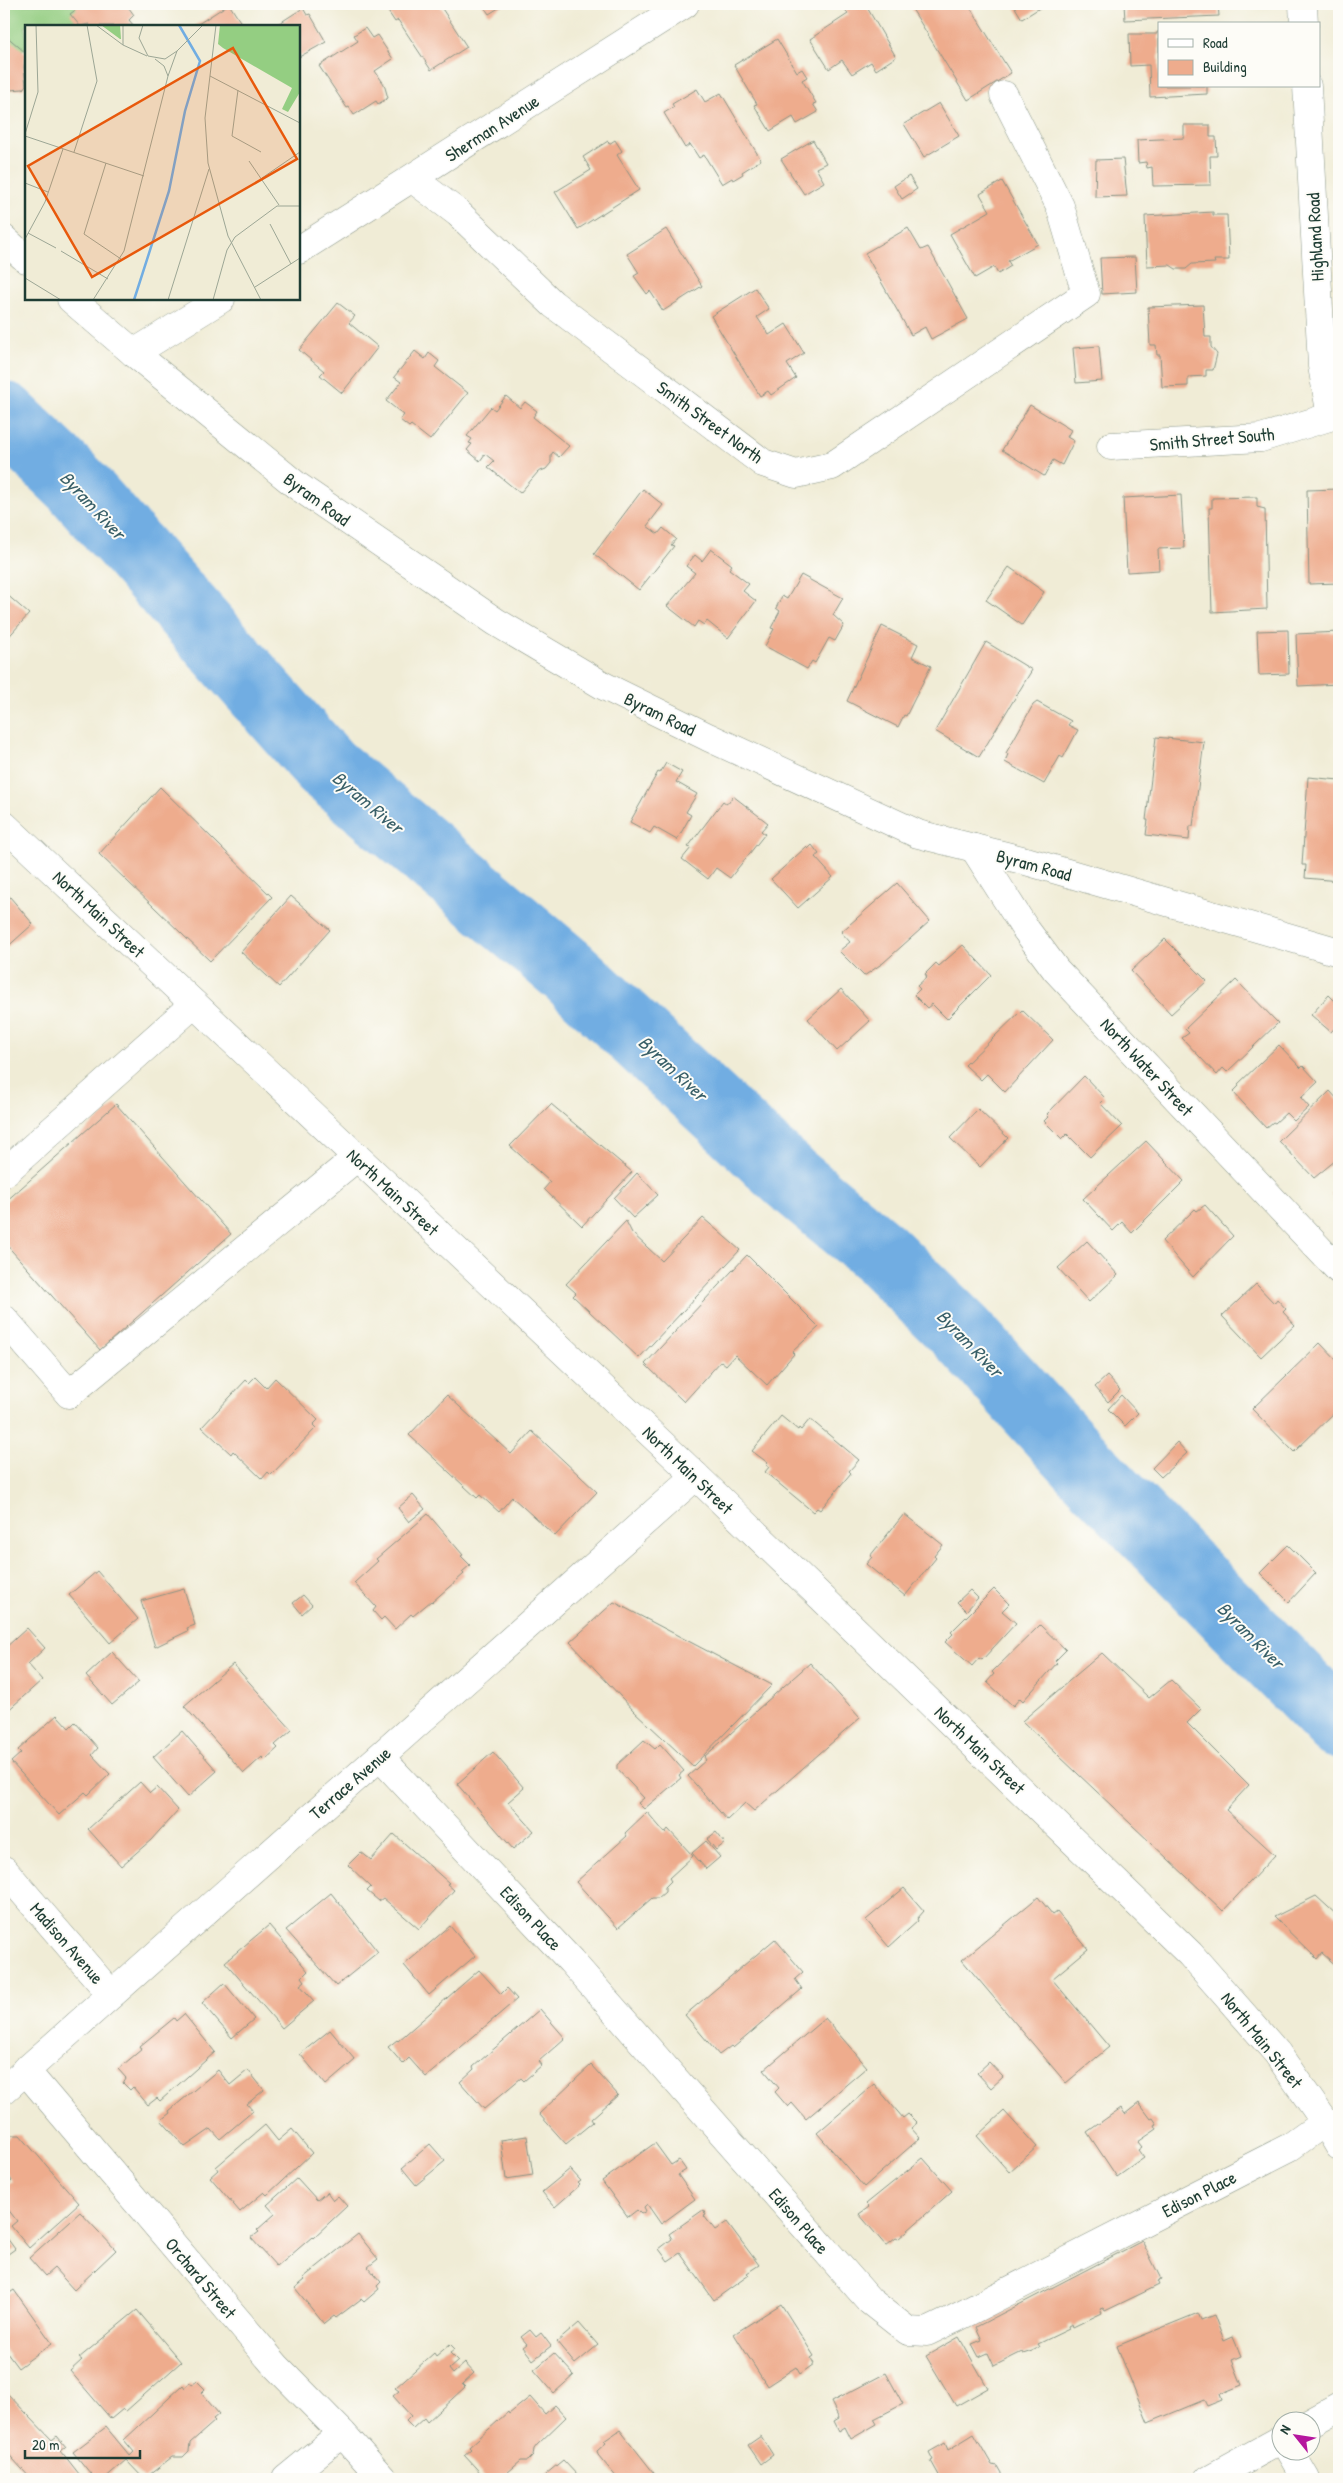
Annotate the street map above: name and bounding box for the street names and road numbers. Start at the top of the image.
street label: Sherman Avenue [440,88,544,168]
street label: Highland Road [1300,192,1330,282]
street label: Smith Street North [652,375,769,469]
street label: Smith Street South [1149,421,1276,457]
street label: Byram Road [279,466,355,532]
street label: Byram Road [620,686,700,742]
street label: Byram Road [994,843,1074,887]
street label: North Main Street [47,865,151,964]
street label: North Water Street [1095,1012,1200,1122]
street label: North Main Street [341,1143,445,1242]
street label: North Main Street [637,1420,740,1520]
street label: North Main Street [929,1700,1032,1800]
street label: Terrace Avenue [304,1741,396,1825]
street label: Edison Place [495,1880,567,1956]
street label: Madison Avenue [24,1897,110,1989]
street label: North Main Street [1215,1986,1309,2094]
street label: Edison Place [1158,2165,1240,2223]
street label: Edison Place [763,2183,835,2259]
street label: Orchard Street [160,2232,243,2324]

